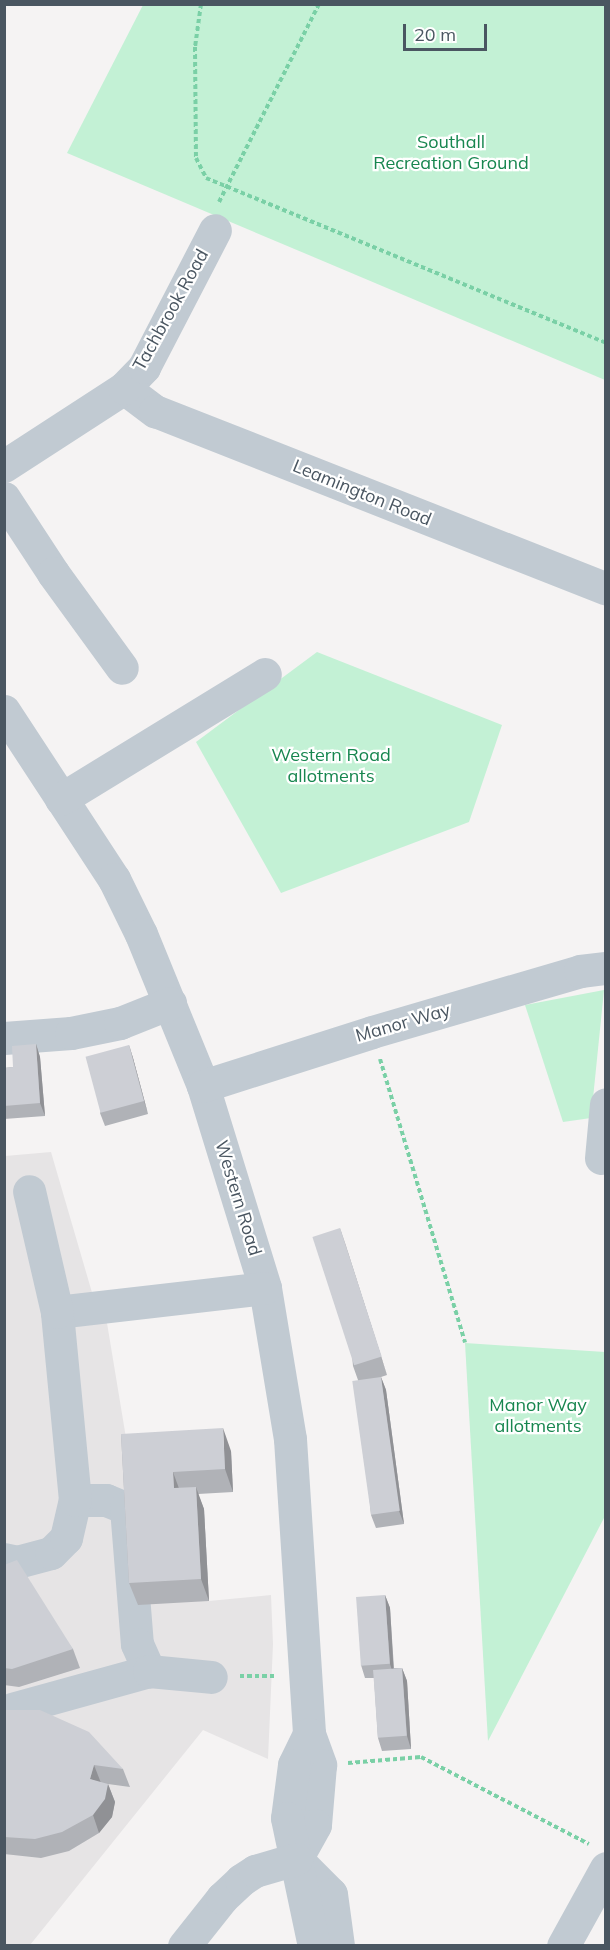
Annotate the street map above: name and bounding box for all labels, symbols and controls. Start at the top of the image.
scale bar [406,12,490,50]
text: 20 m [414,23,456,46]
park label: Southall Recreation Ground [373,132,529,174]
street label: Tachbrook Road [129,245,213,375]
street label: Leamington Road [289,455,435,531]
park label: Western Road allotments [271,745,391,788]
street label: Manor Way [353,999,453,1047]
street label: Western Road [210,1138,266,1258]
park label: Manor Way allotments [489,1395,587,1438]

